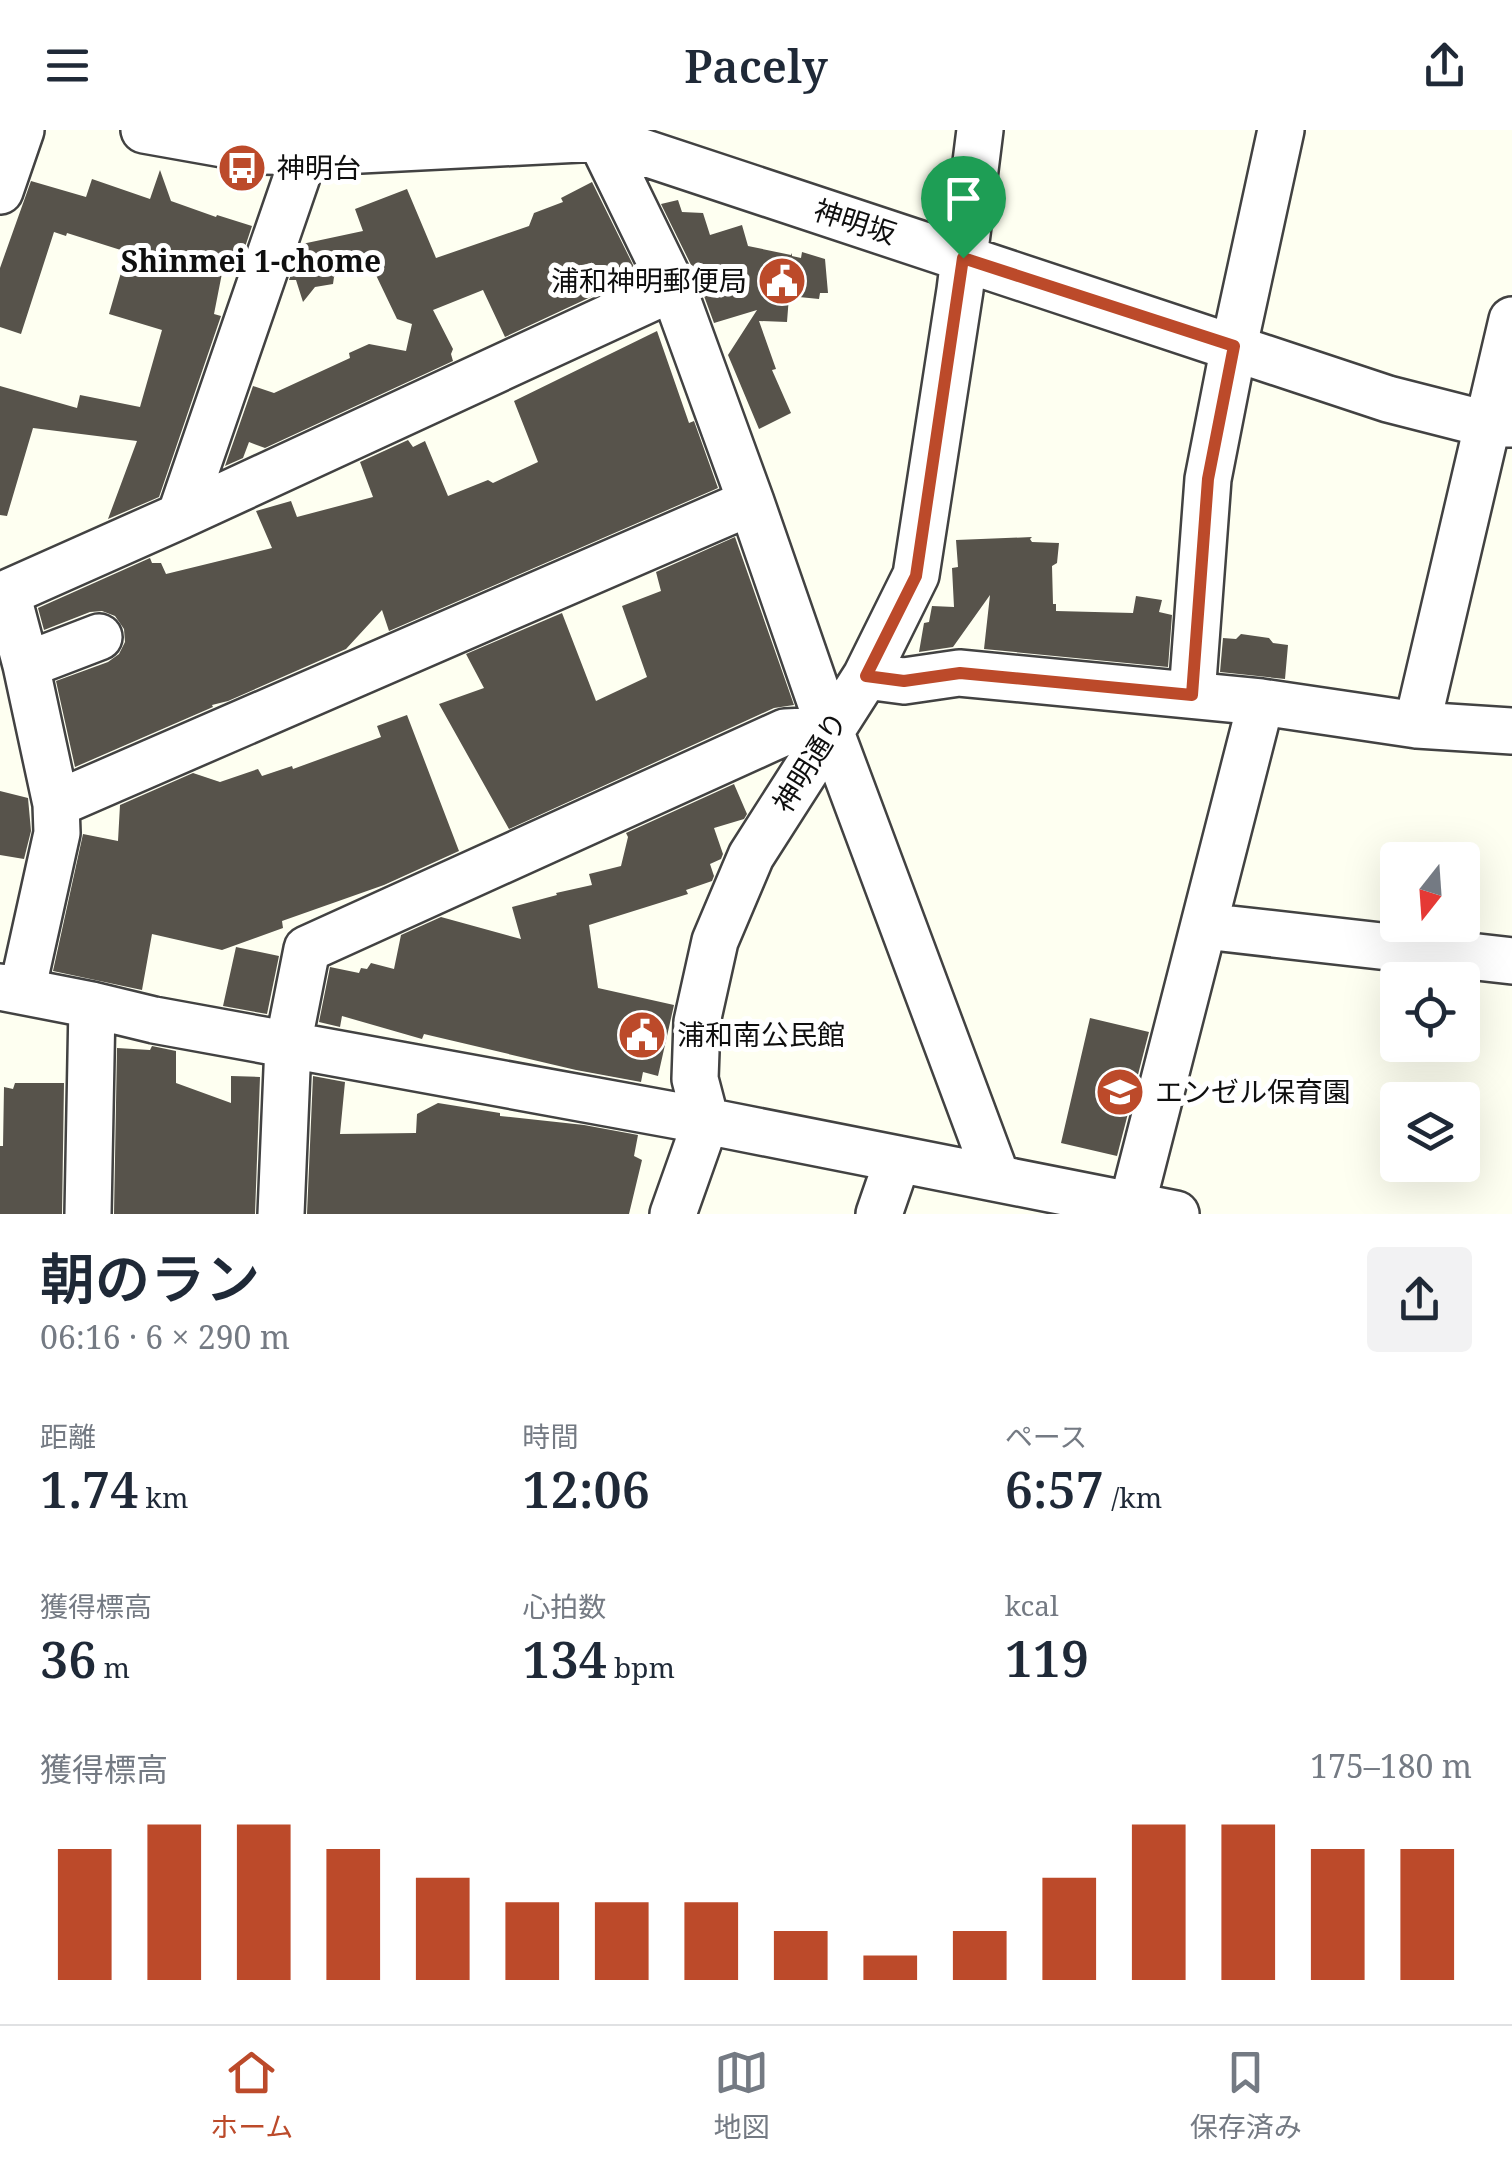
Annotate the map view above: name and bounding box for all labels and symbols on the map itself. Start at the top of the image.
bus stop icon: 神明台 [216,142,268,194]
place label: 神明台 [277,148,361,186]
pin [921,156,1006,259]
street label: 神明坂 [809,190,901,252]
district label: Shinmei 1-chome [121,240,381,281]
public building icon: 浦和神明郵便局 [756,255,808,307]
place label: 浦和神明郵便局 [551,261,747,299]
street label: 神明通り [763,704,855,819]
north arrow [1380,842,1480,942]
public building icon: 浦和南公民館 [616,1009,668,1061]
place label: 浦和南公民館 [677,1015,845,1053]
school or university icon: エンゼル保育園 [1094,1066,1146,1118]
place label: エンゼル保育園 [1155,1072,1351,1110]

